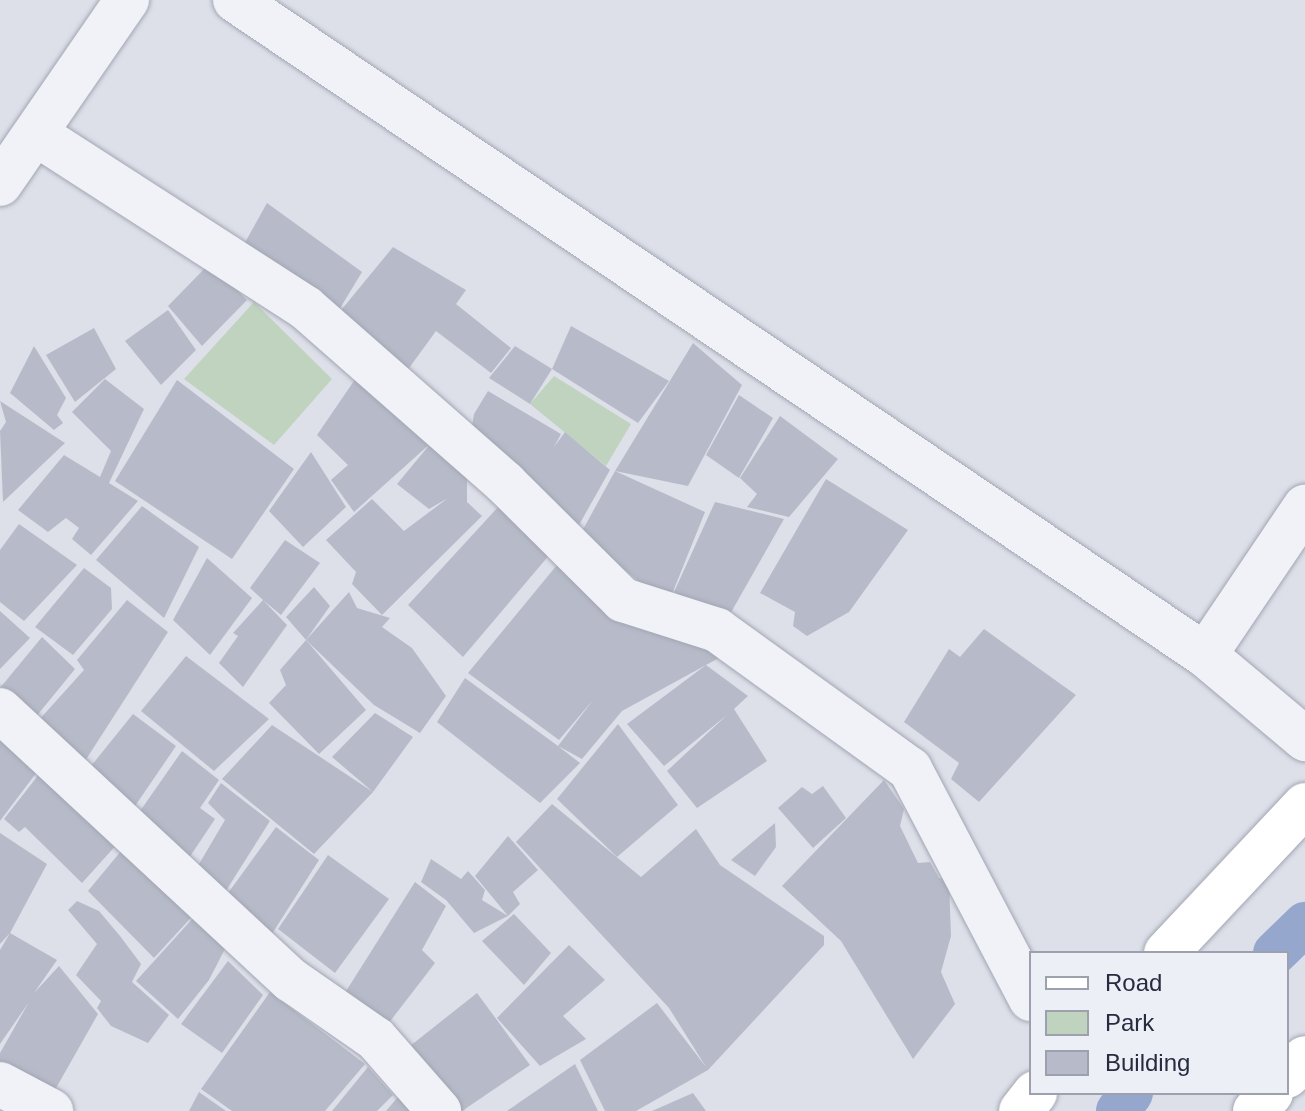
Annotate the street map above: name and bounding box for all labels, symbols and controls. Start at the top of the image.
legend [1029,951,1289,1095]
text: Road [1105,969,1162,996]
text: Park [1105,1009,1154,1036]
text: Building [1105,1049,1190,1076]

